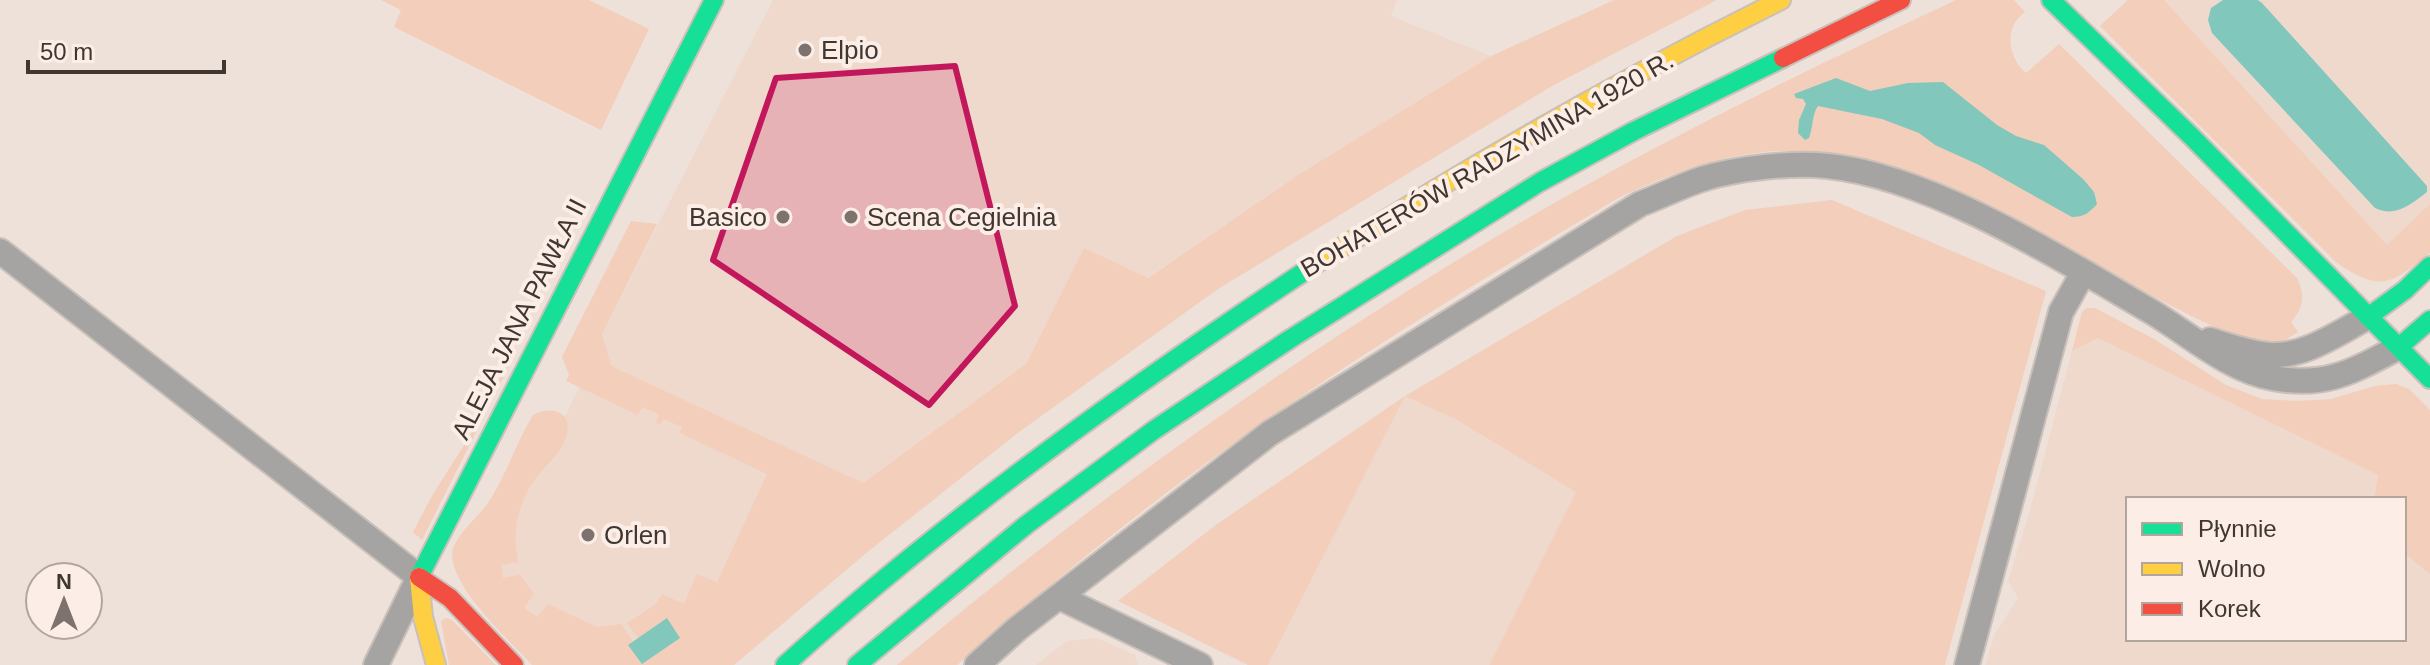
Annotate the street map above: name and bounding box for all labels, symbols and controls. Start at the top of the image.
scale bar [28,24,224,74]
place label: Elpio [821,35,879,65]
text: 50 m [40,38,93,65]
marker: Elpio [796,41,814,59]
street label: BOHATERÓW RADZYMINA 1920 R. [1295,45,1679,283]
street label: ALEJA JANA PAWŁA II [445,194,593,444]
place label: Basico [689,202,767,232]
place label: Scena Cegielnia [867,202,1057,232]
marker: Basico [774,208,792,226]
marker: Scena Cegielnia [842,208,860,226]
legend [2126,497,2406,641]
text: Płynnie [2198,515,2277,542]
place label: Orlen [604,520,668,550]
marker: Orlen [579,526,597,544]
text: Wolno [2198,555,2266,582]
north arrow [24,561,104,641]
text: N [56,569,72,594]
text: Korek [2198,595,2262,622]

